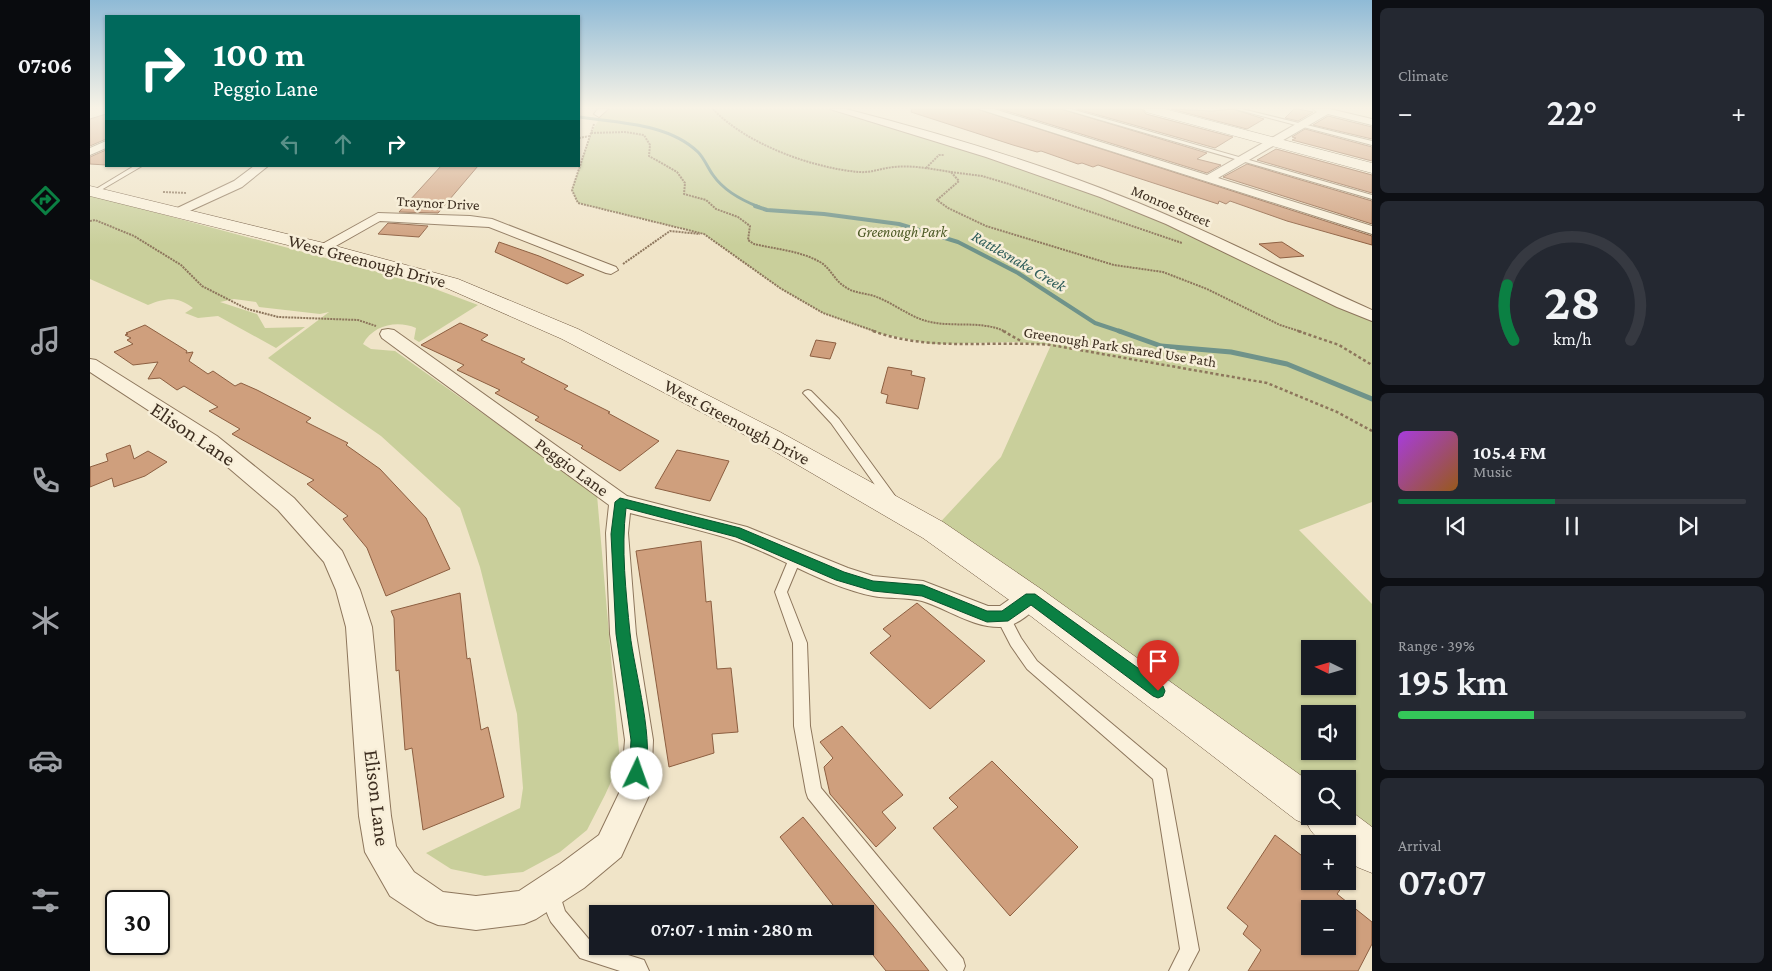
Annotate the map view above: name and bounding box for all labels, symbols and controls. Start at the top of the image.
icon: right [130,35,195,100]
text: 100 m [213,35,305,74]
text: 07:06 [18,53,72,78]
text: Climate [1398,67,1448,84]
text: Peggio Lane [213,76,318,101]
text: 22° [1547,91,1597,133]
text: − [1398,97,1413,128]
text: + [1731,97,1746,128]
icon: left [276,130,304,158]
icon: ahead [329,130,357,158]
icon: right [382,130,410,158]
street label: Monroe Street [1129,182,1214,230]
icon: directions [28,183,63,218]
street label: Traynor Drive [396,193,480,214]
park label: Greenough Park [857,224,948,241]
water label: Rattlesnake Creek [969,227,1070,295]
street label: West Greenough Drive [286,230,448,292]
text: 28 [1544,272,1600,330]
icon: music [28,323,63,358]
street label: Greenough Park Shared Use Path [1022,324,1218,371]
text: km/h [1553,329,1592,349]
street label: West Greenough Drive [661,375,813,469]
street label: Elison Lane [146,397,240,471]
street label: Peggio Lane [531,434,613,500]
text: 105.4 FM [1473,442,1546,463]
icon: phone [28,463,63,498]
text: Music [1473,463,1512,480]
icon: previous [1442,512,1470,540]
icon: pause [1558,512,1586,540]
icon: next [1674,512,1702,540]
icon: climate [28,603,63,638]
text: Range · 39% [1398,637,1475,654]
pin [1137,640,1179,691]
north arrow [1301,640,1356,695]
map controls [1301,640,1356,955]
icon: arrive [1144,647,1172,675]
text: 195 km [1398,661,1508,703]
button: sound [1301,705,1356,760]
icon: car [28,743,63,778]
position arrow [610,747,662,799]
street label: Elison Lane [359,748,395,848]
button: search [1301,770,1356,825]
button: + [1301,835,1356,890]
text: Arrival [1398,837,1442,854]
text: 07:07 [1398,861,1486,903]
icon: filters [28,883,63,918]
speed limit sign: 30 [105,890,170,955]
button: − [1301,900,1356,955]
text: 07:07 · 1 min · 280 m [650,919,813,940]

